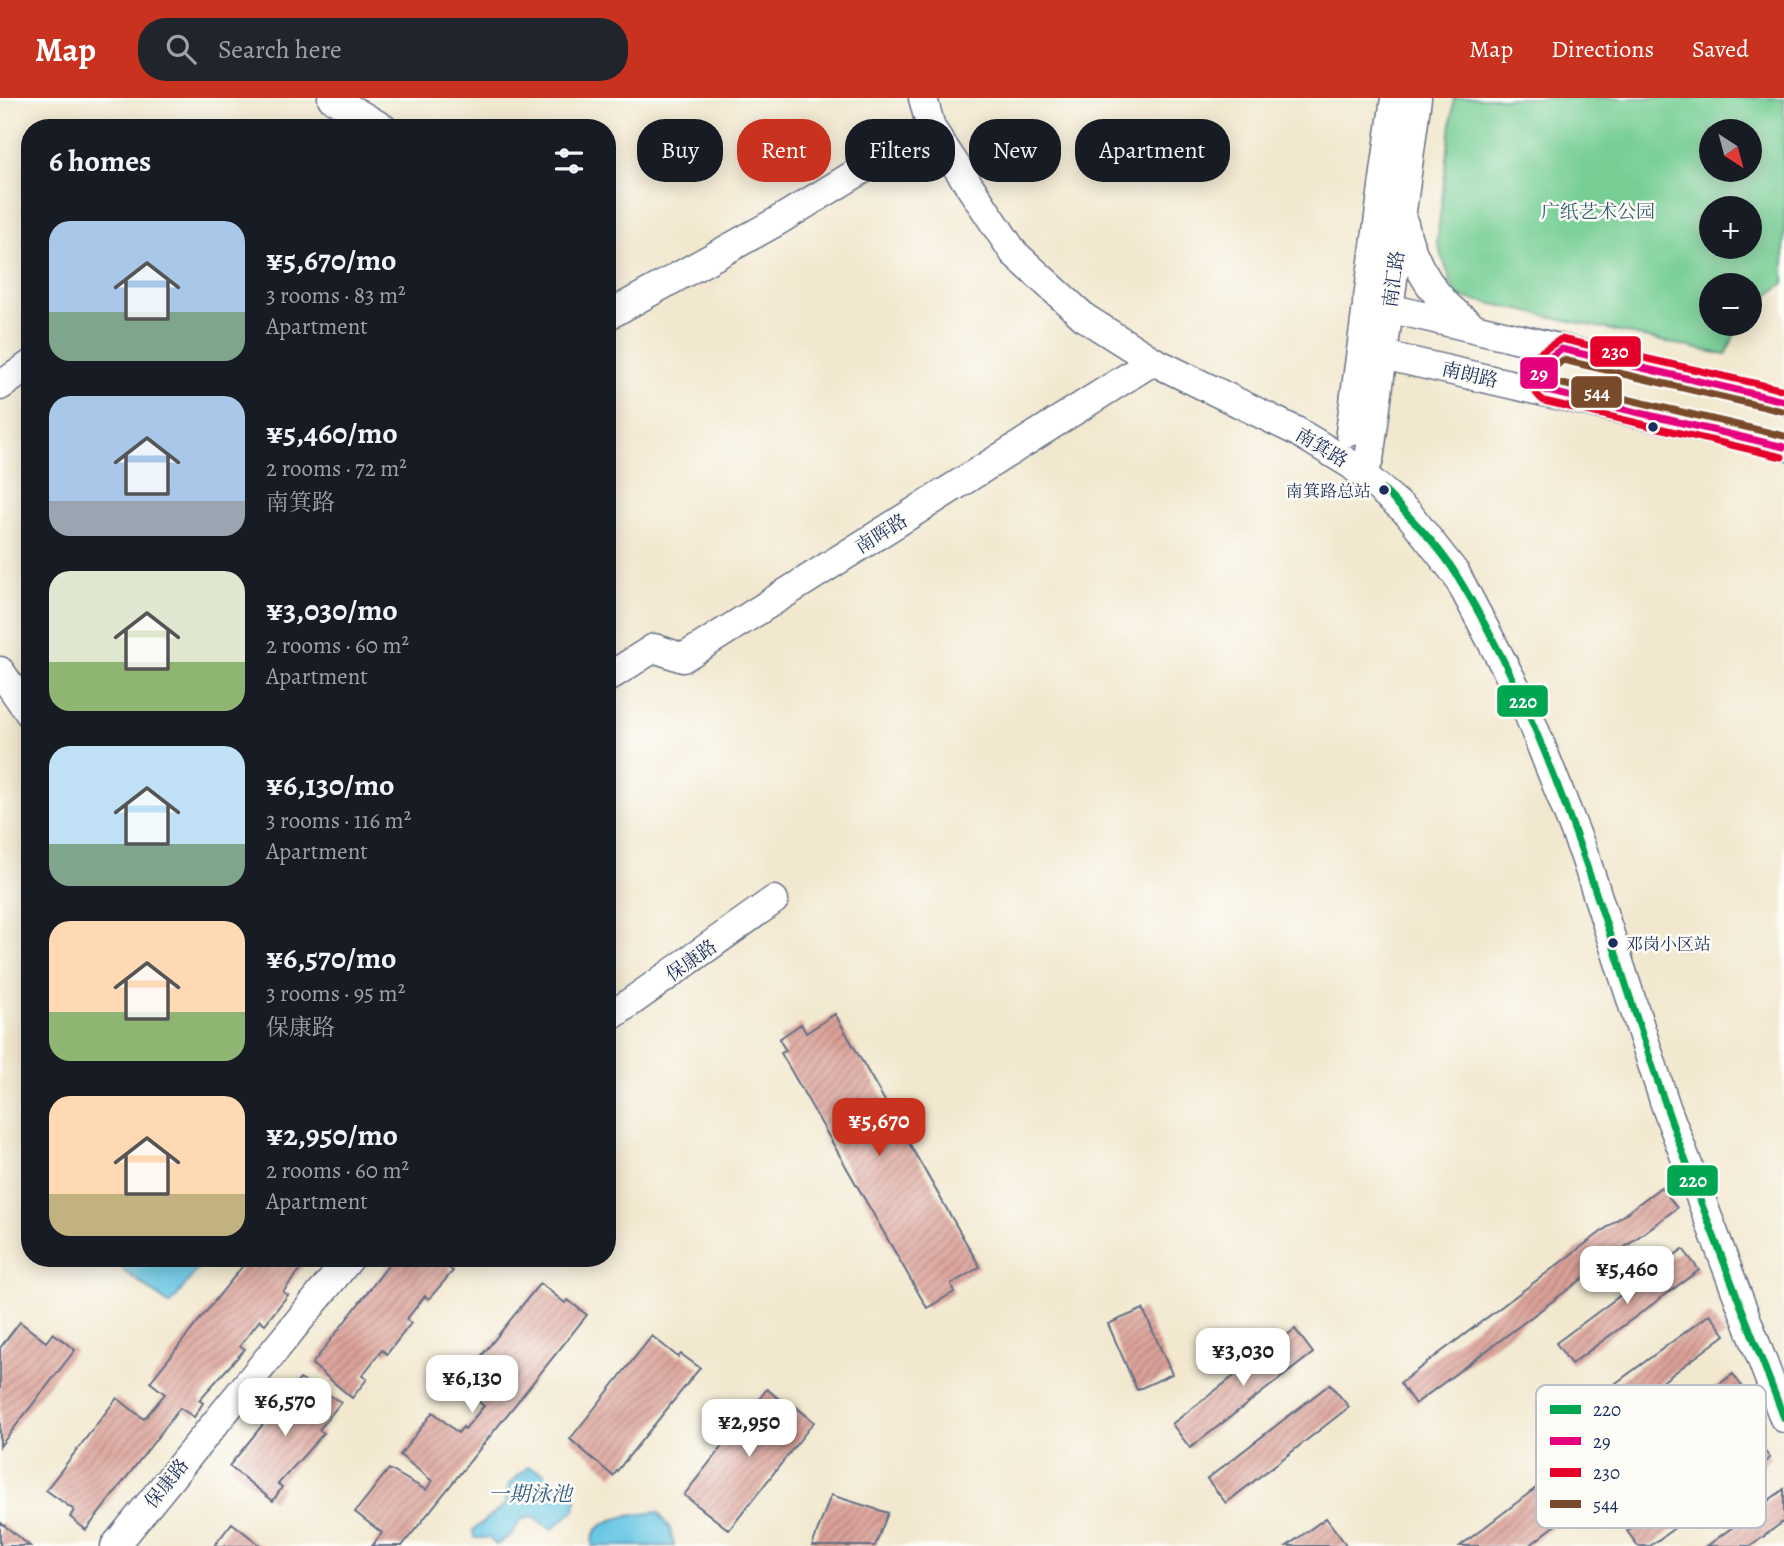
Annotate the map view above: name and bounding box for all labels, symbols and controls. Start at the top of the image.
search box [138,18,628,81]
text: Map [35,27,96,72]
icon: search [162,30,200,68]
text: Search here [218,32,342,67]
text: Map [1469,33,1513,65]
text: Directions [1551,33,1654,65]
text: Saved [1692,33,1749,65]
chip: Buy [637,119,723,182]
chip: Rent [737,119,831,182]
chip: Filters [845,119,955,182]
chip: New [969,119,1061,182]
chip: Apartment [1075,119,1230,182]
north arrow [1699,119,1762,182]
map controls [1699,119,1762,336]
text: 6 homes [49,141,151,181]
icon: filters [550,142,588,180]
button: + [1699,196,1762,259]
park label: 广纸艺术公园 [1541,199,1655,225]
text: ¥5,670/mo [266,240,397,280]
icon: home [105,249,189,333]
street label: 南汇路 [1377,249,1411,309]
button: − [1699,273,1762,336]
text: 3 rooms · 83 m² [266,280,406,311]
text: Apartment [266,311,368,342]
line badge: 230 [1589,335,1642,368]
text: 230 [1602,339,1629,365]
street label: 南朗路 [1439,356,1500,394]
line badge: 29 [1519,356,1559,390]
text: 29 [1530,361,1548,387]
line badge: 544 [1570,375,1623,409]
text: 544 [1584,380,1610,406]
text: ¥5,460/mo [266,413,398,453]
unlabelled marker [1646,420,1660,434]
street label: 南箕路 [1290,422,1353,474]
icon: home [105,424,189,508]
text: 2 rooms · 72 m² [266,453,407,484]
place label: 南箕路总站 [1286,480,1371,503]
marker: 南箕路总站 [1377,483,1391,497]
text: 南箕路 [266,487,335,518]
street label: 南晖路 [850,508,913,560]
text: ¥3,030/mo [266,590,398,630]
icon: home [105,599,189,683]
text: 2 rooms · 60 m² [266,630,409,661]
text: Apartment [266,661,368,692]
line badge: 220 [1496,684,1549,718]
text: 220 [1509,689,1537,715]
text: ¥6,130/mo [266,765,395,805]
icon: home [105,774,189,858]
text: 3 rooms · 116 m² [266,805,411,836]
text: Apartment [266,836,368,867]
place label: 邓岗小区站 [1626,933,1711,956]
street label: 保康路 [661,934,722,988]
marker: 邓岗小区站 [1606,936,1620,950]
text: ¥6,570/mo [266,938,397,978]
icon: home [105,949,189,1033]
text: 3 rooms · 95 m² [266,978,405,1009]
text: 保康路 [266,1012,335,1043]
pin: ¥5,670 [822,1098,936,1158]
text: ¥5,670 [848,1105,910,1136]
text: ¥2,950/mo [266,1115,398,1155]
icon: home [105,1124,189,1208]
text: 2 rooms · 60 m² [266,1155,409,1186]
line badge: 220 [1666,1164,1719,1197]
text: 220 [1679,1168,1707,1194]
text: Apartment [266,1186,368,1217]
pin: ¥5,460 [1570,1246,1684,1306]
text: ¥5,460 [1596,1253,1658,1284]
pin: ¥3,030 [1186,1328,1300,1388]
text: ¥3,030 [1212,1335,1274,1366]
pin: ¥6,130 [415,1356,529,1415]
text: ¥6,130 [442,1362,502,1393]
pin: ¥6,570 [228,1378,342,1438]
text: ¥6,570 [254,1385,316,1416]
legend [1536,1385,1766,1528]
text: 220 [1593,1397,1621,1423]
pin: ¥2,950 [692,1400,806,1459]
text: ¥2,950 [718,1406,780,1437]
text: 29 [1593,1429,1611,1455]
street label: 保康路 [139,1453,195,1514]
text: 230 [1593,1460,1620,1486]
water label: 一期泳池 [488,1480,574,1508]
text: 544 [1593,1492,1619,1518]

